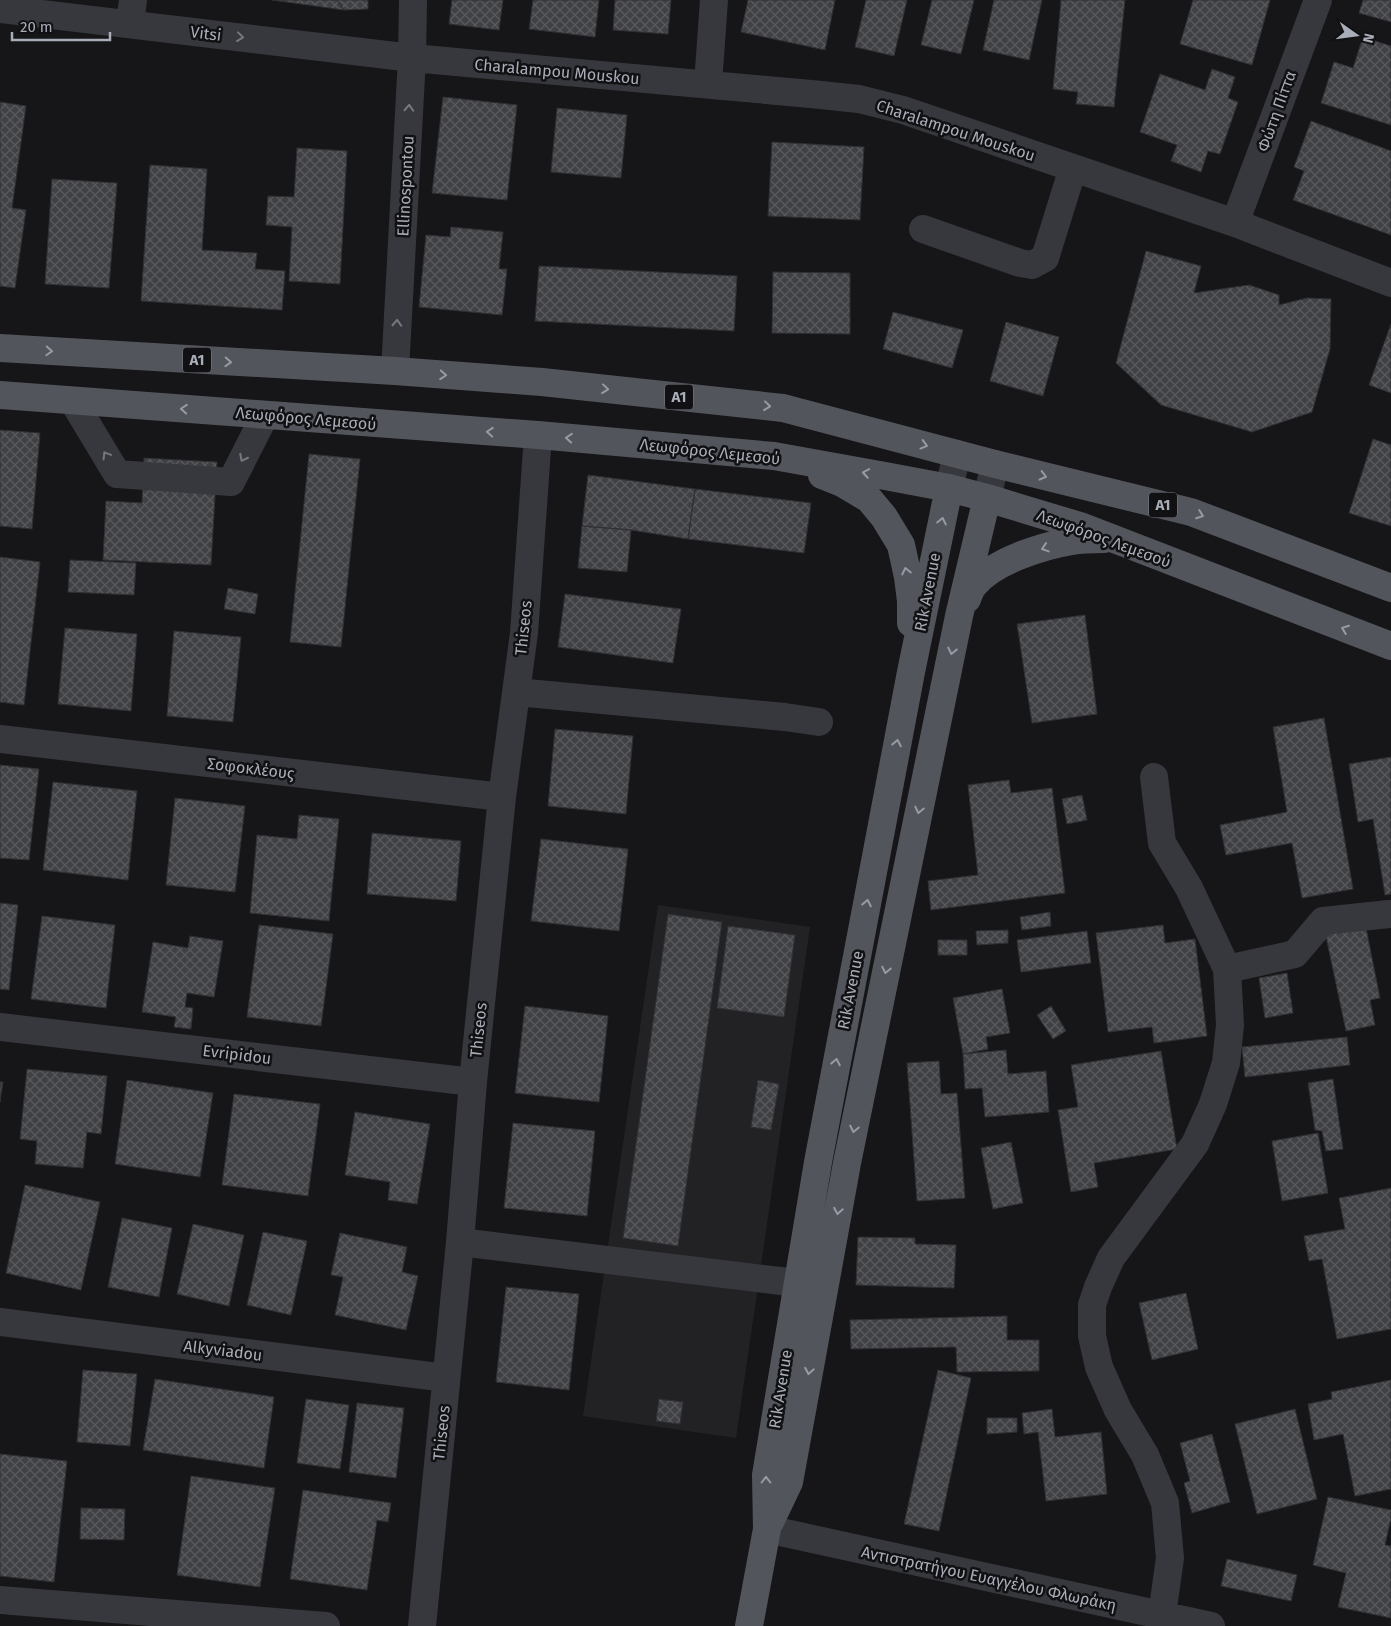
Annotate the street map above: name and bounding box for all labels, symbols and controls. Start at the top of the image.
scale bar [12,10,110,42]
north arrow [1331,10,1381,60]
text: 20 m [20,18,53,36]
street label: Vitsi [189,22,223,45]
one-way arrow [236,31,244,42]
text: N [1359,31,1378,45]
street label: Charalampou Mouskou [474,55,640,88]
street label: Φώτη Πίττα [1253,68,1300,154]
street label: Charalampou Mouskou [874,96,1038,165]
one-way arrow [403,104,414,112]
street label: Ellinospontou [393,135,418,237]
one-way arrow [392,318,403,326]
one-way arrow [45,346,53,357]
road number: A1 [183,348,211,372]
one-way arrow [225,356,233,367]
one-way arrow [439,369,447,380]
one-way arrow [601,383,609,394]
road number: A1 [665,384,693,410]
one-way arrow [763,400,771,411]
one-way arrow [180,403,188,414]
street label: Λεωφόρος Λεμεσού [235,403,377,434]
one-way arrow [485,426,493,437]
one-way arrow [564,432,572,443]
street label: Λεωφόρος Λεμεσού [639,435,781,468]
one-way arrow [920,439,929,450]
one-way arrow [103,452,113,461]
one-way arrow [239,453,249,462]
one-way arrow [862,468,871,478]
one-way arrow [1038,470,1047,481]
road number: A1 [1149,492,1177,518]
street label: Λεωφόρος Λεμεσού [1034,505,1173,572]
one-way arrow [1195,509,1204,520]
one-way arrow [936,516,946,525]
one-way arrow [1041,542,1050,552]
street label: Rik Avenue [911,551,944,633]
one-way arrow [901,566,912,575]
street label: Thiseos [511,600,536,656]
one-way arrow [1342,625,1350,635]
one-way arrow [947,647,958,656]
one-way arrow [892,739,902,747]
street label: Σοφοκλέους [206,754,296,783]
one-way arrow [915,806,925,815]
one-way arrow [861,898,871,907]
street label: Rik Avenue [834,949,867,1031]
one-way arrow [882,965,892,974]
street label: Thiseos [466,1002,491,1058]
street label: Evripidou [202,1041,272,1068]
one-way arrow [831,1058,841,1067]
one-way arrow [849,1124,859,1133]
one-way arrow [833,1207,843,1216]
street label: Alkyviadou [182,1336,263,1365]
street label: Rik Avenue [765,1348,796,1430]
one-way arrow [804,1367,814,1376]
street label: Thiseos [429,1405,454,1461]
one-way arrow [761,1476,771,1484]
street label: Αντιστρατήγου Ευαγγέλου Φλωράκη [860,1542,1118,1615]

